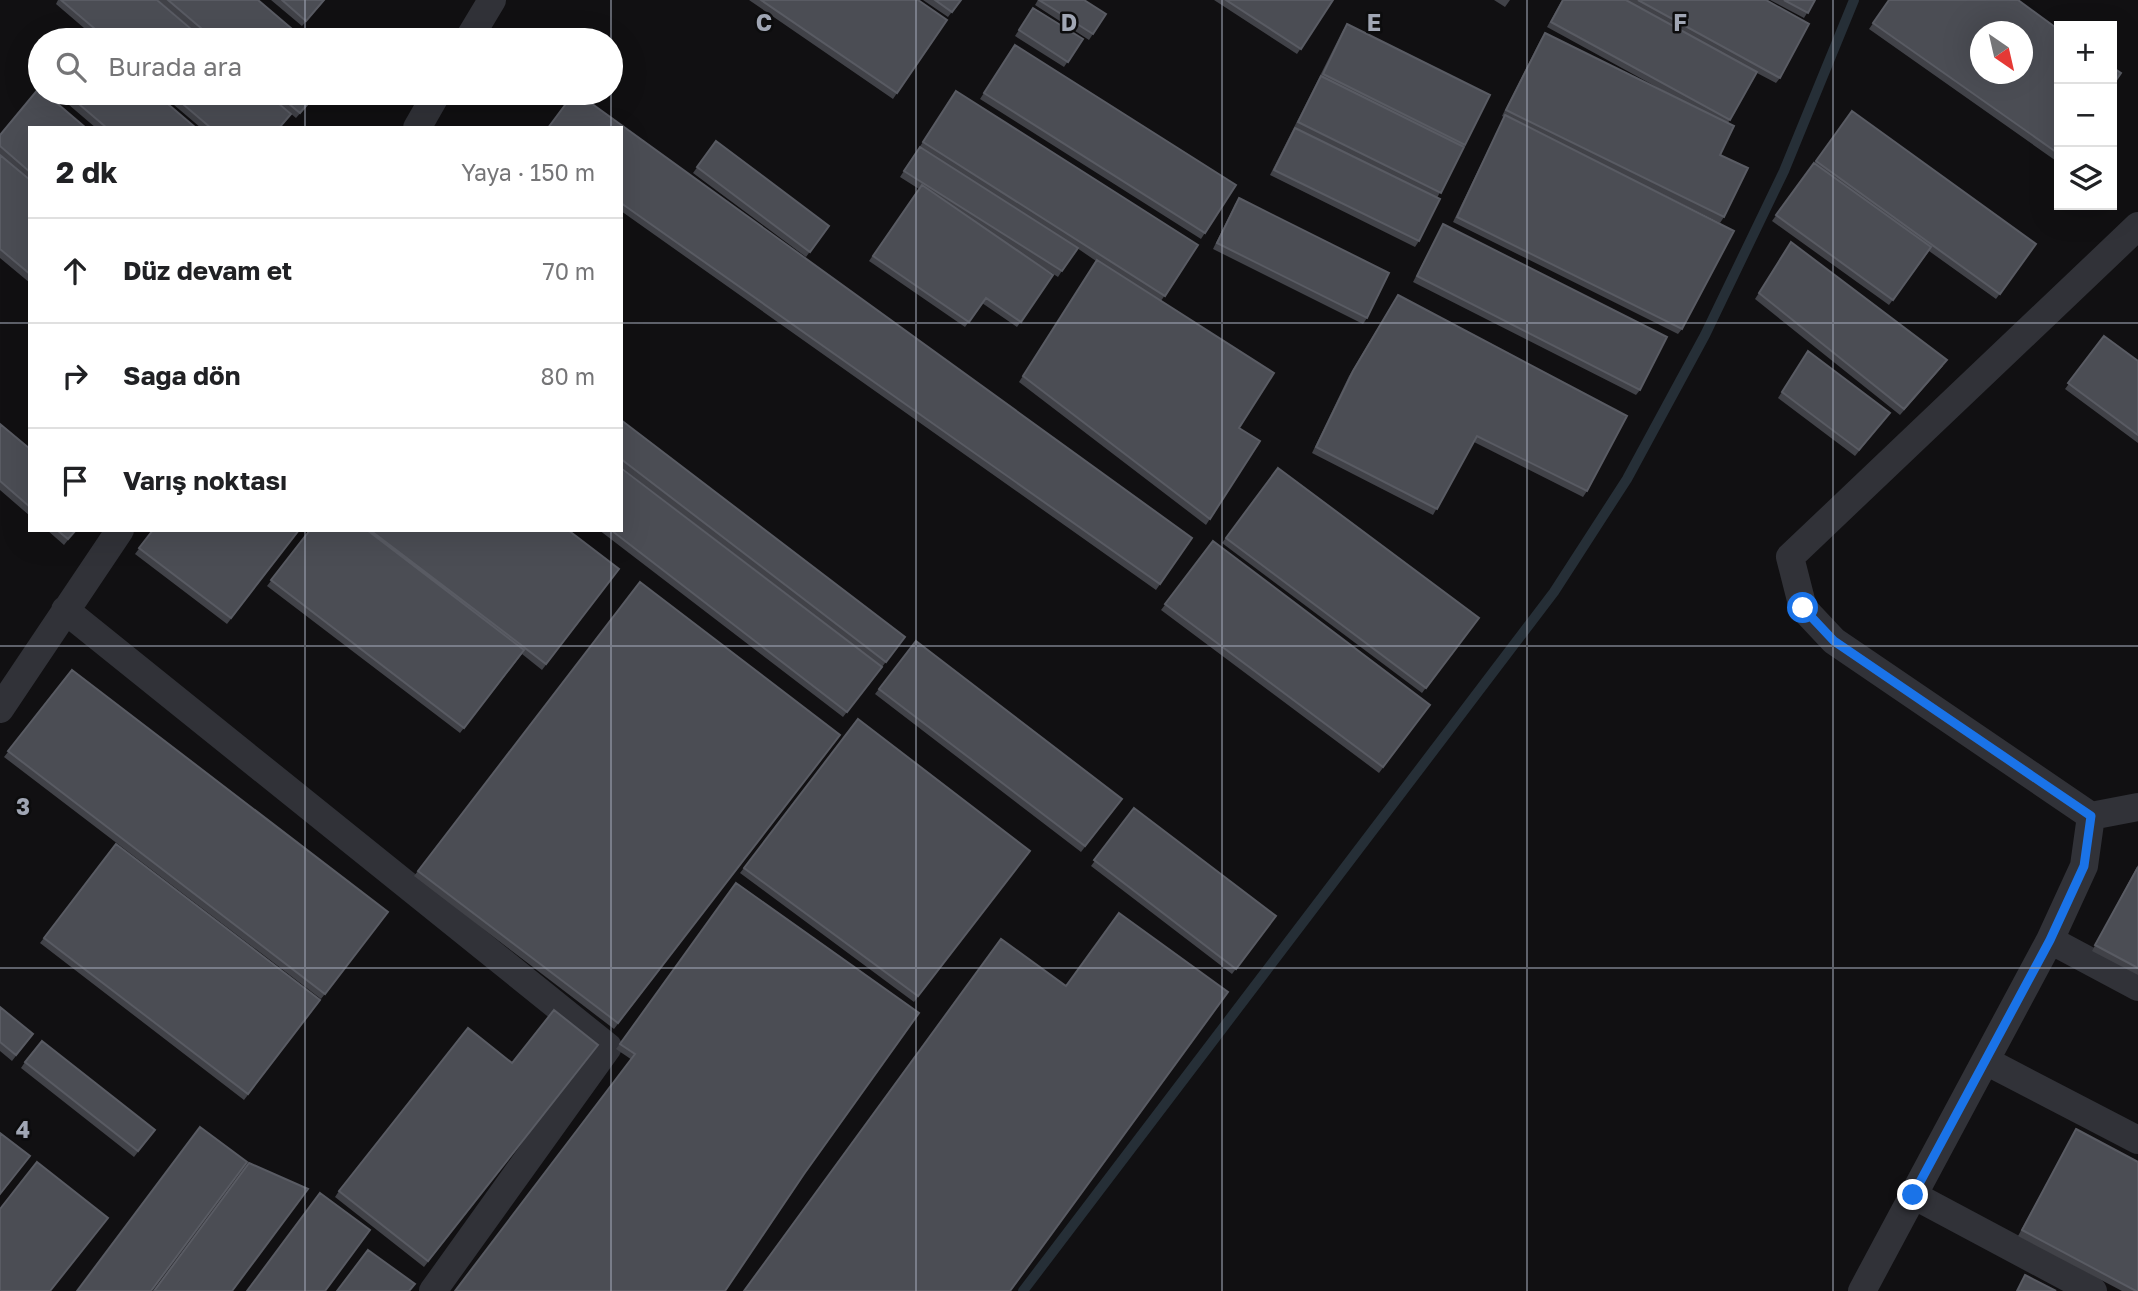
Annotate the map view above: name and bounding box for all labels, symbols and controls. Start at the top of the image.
text: C [756,8,772,36]
text: D [1061,8,1077,36]
text: E [1367,8,1381,36]
text: F [1673,8,1687,36]
north arrow [1970,21,2033,84]
map controls [2054,21,2117,210]
button: + [2054,21,2117,84]
search box [28,28,623,105]
icon: search [52,48,90,86]
text: Burada ara [108,51,242,82]
button: − [2054,84,2117,147]
button: layers [2054,147,2117,210]
text: 2 dk [56,154,118,190]
text: Yaya · 150 m [461,158,595,186]
icon: ahead [56,252,94,290]
text: Düz devam et [123,255,292,286]
text: 70 m [542,257,595,285]
icon: right [56,357,94,395]
text: Sağa dön [123,360,240,391]
text: 80 m [541,362,595,390]
icon: arrive [56,462,94,500]
text: Varış noktası [123,465,287,496]
route start [1787,592,1818,623]
text: 3 [16,792,30,820]
text: 4 [16,1115,30,1143]
route end [1897,1179,1928,1210]

